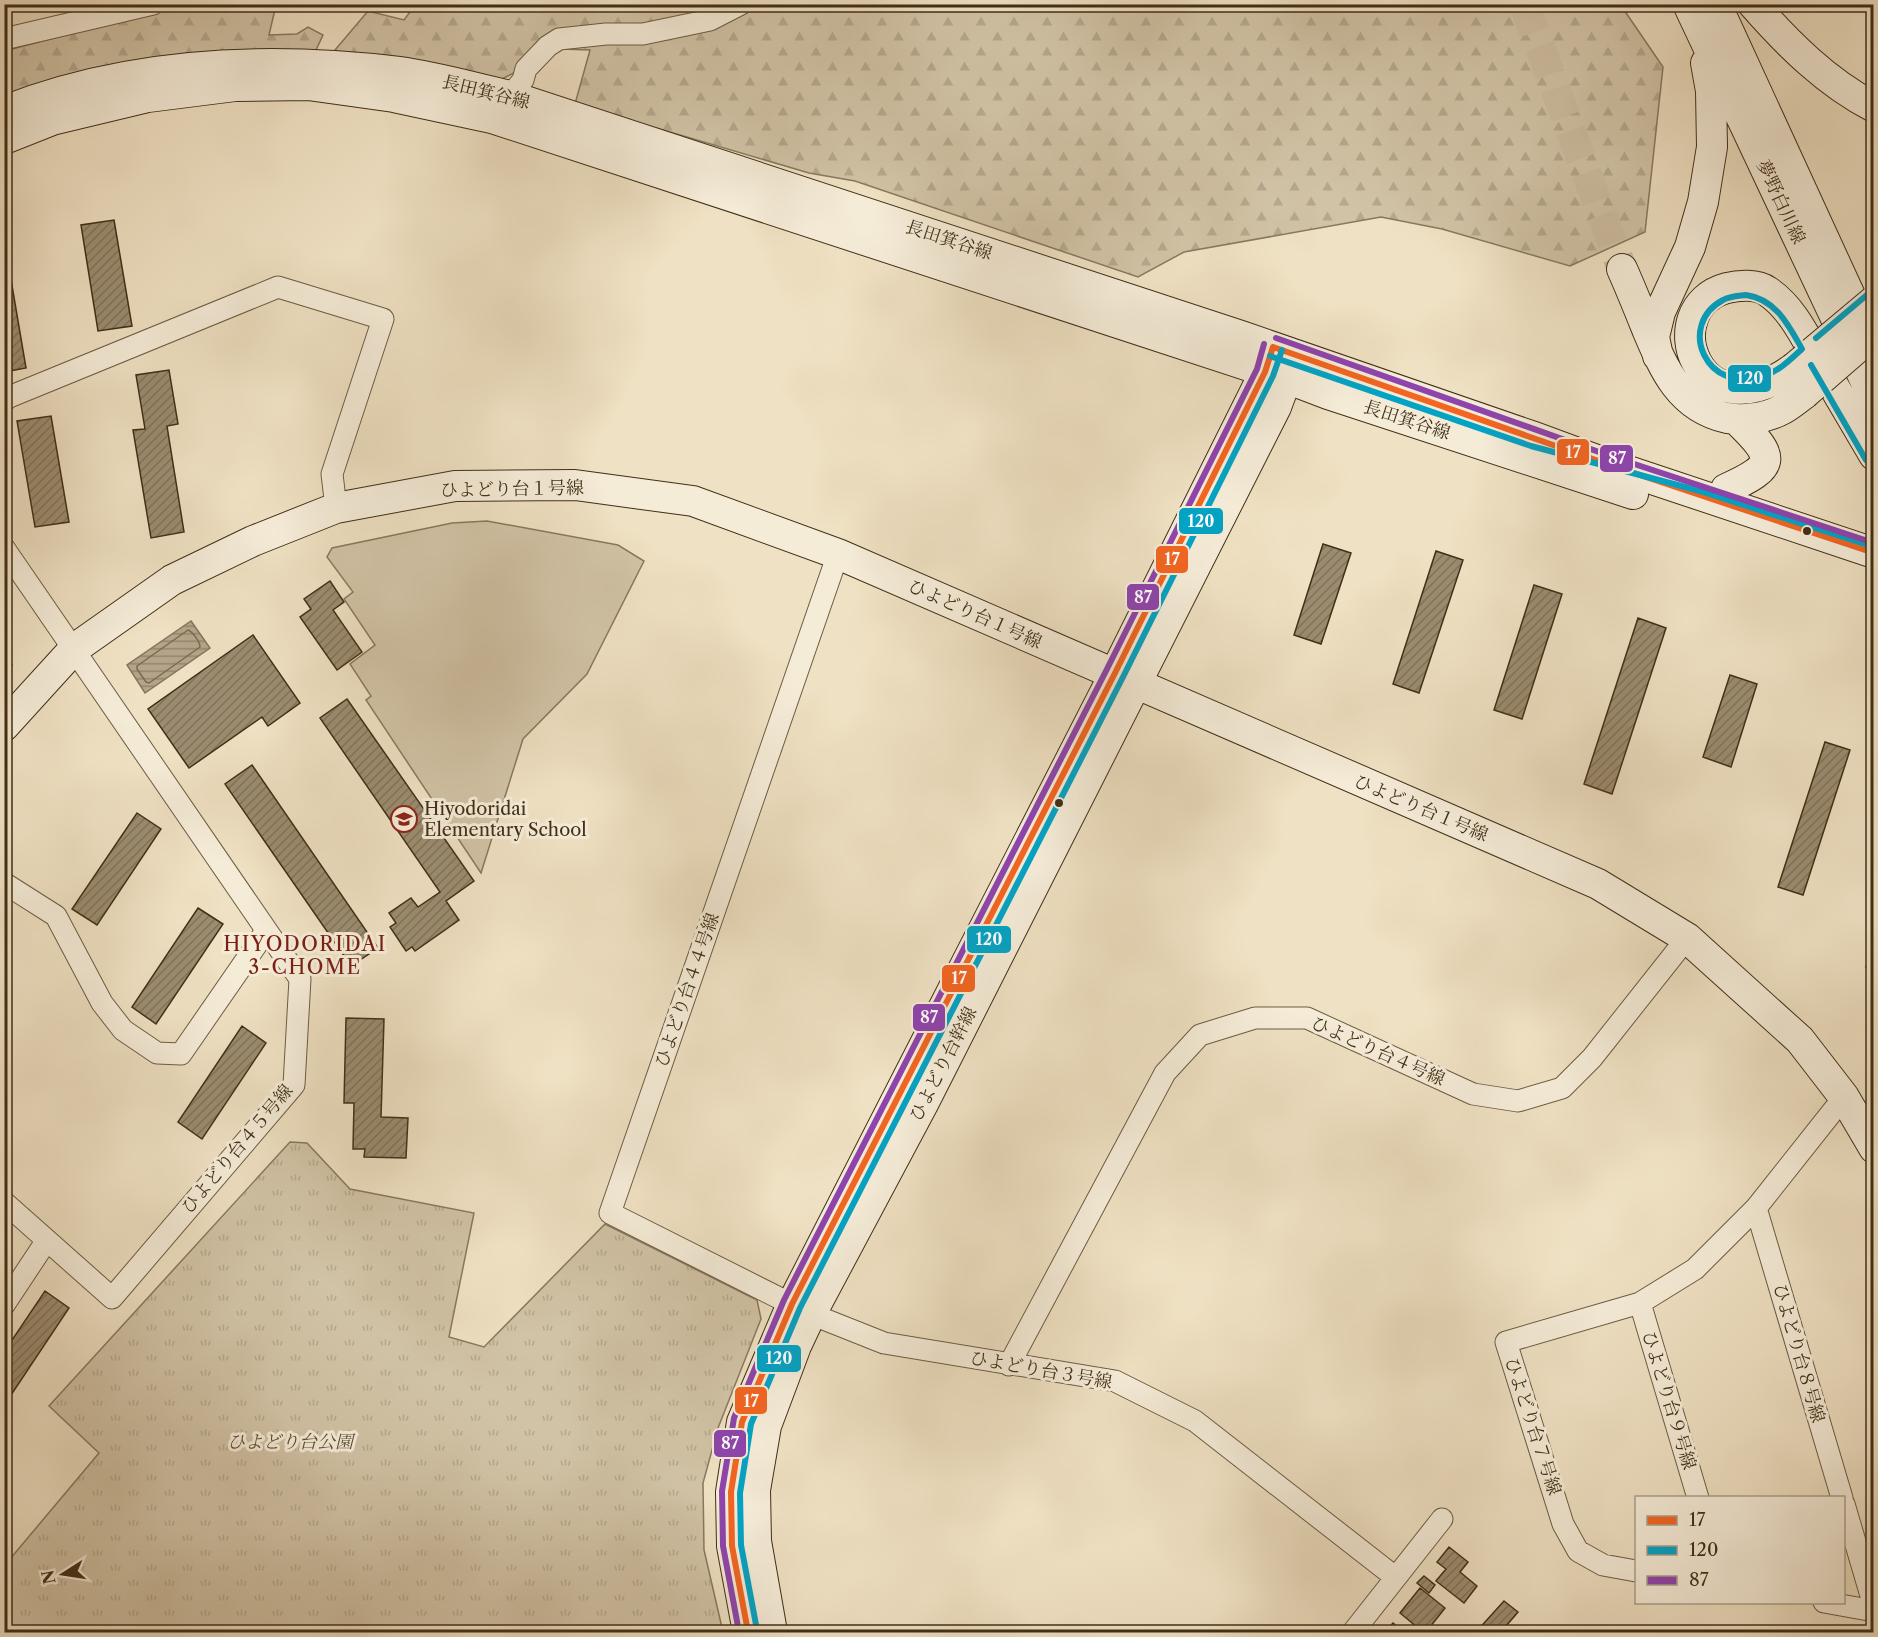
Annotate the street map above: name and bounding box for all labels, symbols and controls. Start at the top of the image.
street label: 長田箕谷線 [440,70,532,114]
street label: 夢野白川線 [1752,157,1810,247]
street label: 長田箕谷線 [903,216,995,264]
line badge: 120 [1727,364,1772,393]
text: 120 [1737,368,1763,388]
street label: 長田箕谷線 [1361,396,1453,444]
line badge: 17 [1556,438,1590,466]
text: 17 [1565,442,1581,462]
line badge: 87 [1599,444,1634,473]
text: 87 [1608,448,1627,468]
street label: ひよどり台１号線 [440,477,584,501]
line badge: 120 [1178,507,1224,535]
text: 120 [1188,511,1214,531]
unlabelled marker [1801,525,1813,537]
line badge: 17 [1155,545,1189,574]
text: 17 [1164,549,1180,569]
street label: ひよどり台１号線 [905,575,1045,653]
line badge: 87 [1126,583,1160,611]
text: 87 [1134,587,1153,607]
street label: ひよどり台１号線 [1350,770,1492,846]
unlabelled marker [1053,797,1065,809]
place label: Hiyodoridai Elementary School [424,798,587,841]
school or university icon: Hiyodoridai Elementary School [389,804,419,834]
street label: ひよどり台４４号線 [650,910,724,1070]
line badge: 120 [966,925,1012,954]
text: 120 [976,929,1002,949]
district label: HIYODORIDAI 3-CHOME [223,932,387,979]
line badge: 17 [941,964,976,993]
text: 17 [951,968,967,988]
street label: ひよどり台幹線 [905,1003,981,1125]
line badge: 87 [912,1003,946,1032]
text: 87 [920,1007,939,1027]
street label: ひよどり台４号線 [1308,1012,1448,1090]
street label: ひよどり台４５号線 [177,1080,297,1218]
street label: ひよどり台８号線 [1769,1281,1829,1425]
street label: ひよどり台９号線 [1637,1328,1701,1472]
line badge: 120 [756,1344,802,1373]
street label: ひよどり台３号線 [968,1347,1114,1393]
text: 120 [766,1348,792,1368]
street label: ひよどり台７号線 [1500,1354,1566,1498]
line badge: 17 [734,1386,768,1415]
text: 17 [743,1391,759,1411]
line badge: 87 [713,1429,747,1458]
park label: ひよどり台公園 [227,1431,356,1453]
text: 87 [721,1433,740,1453]
legend [1635,1496,1845,1604]
text: 17 [1689,1509,1706,1531]
text: 120 [1689,1539,1718,1561]
north arrow [33,1544,93,1604]
text: N [37,1568,60,1586]
text: 87 [1689,1569,1709,1591]

